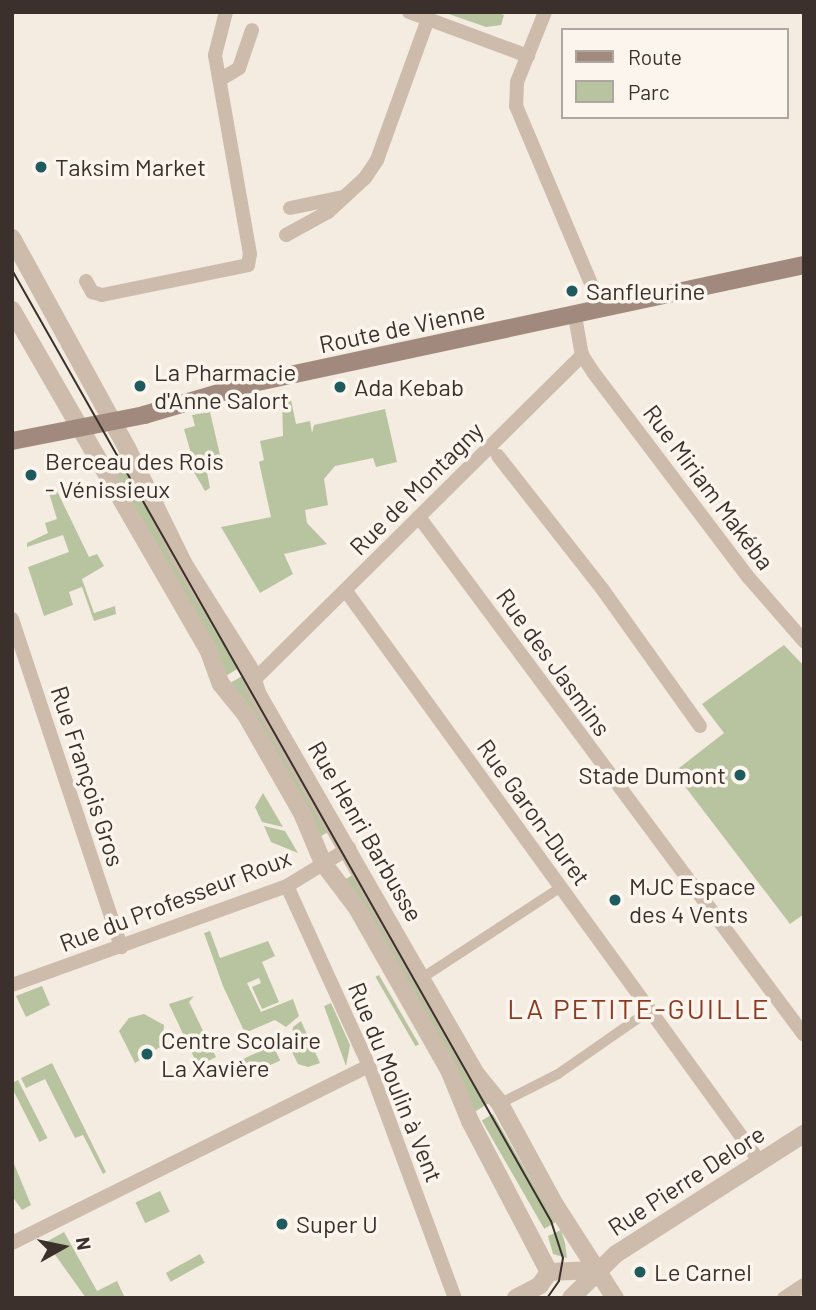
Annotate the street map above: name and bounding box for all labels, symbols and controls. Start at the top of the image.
legend [560,28,788,119]
text: Route [628,44,682,69]
text: Parc [628,79,670,104]
place label: Taksim Market [55,153,206,181]
marker: Taksim Market [33,159,49,175]
place label: Sanfleurine [586,277,705,305]
marker: Sanfleurine [564,283,580,299]
street label: Route de Vienne [316,295,488,359]
place label: La Pharmacie d'Anne Salort [154,358,296,414]
place label: Ada Kebab [354,373,464,401]
marker: La Pharmacie d'Anne Salort [132,378,148,394]
marker: Ada Kebab [332,379,348,395]
street label: Rue Miriam Makéba [638,399,780,575]
street label: Rue de Montagny [343,415,489,561]
place label: Berceau des Rois - Vénissieux [45,447,224,503]
marker: Berceau des Rois - Vénissieux [23,467,39,483]
street label: Rue des Jasmins [491,583,617,741]
street label: Rue François Gros [45,682,131,870]
street label: Rue Garon-Duret [471,733,597,891]
street label: Rue Henri Barbusse [303,736,429,926]
place label: Stade Dumont [578,761,726,789]
marker: Stade Dumont [732,767,748,783]
street label: Rue du Professeur Roux [55,843,295,957]
place label: MJC Espace des 4 Vents [629,872,756,928]
marker: MJC Espace des 4 Vents [607,892,623,908]
street label: Rue du Moulin à Vent [343,978,449,1186]
district label: LA PETITE-GUILLE [509,991,769,1025]
place label: Centre Scolaire La Xavière [161,1026,321,1082]
marker: Centre Scolaire La Xavière [139,1046,155,1062]
street label: Rue Pierre Delore [602,1119,770,1241]
place label: Super U [296,1210,378,1238]
north arrow [28,1212,98,1282]
marker: Super U [274,1216,290,1232]
text: N [72,1236,97,1252]
place label: Le Carnel [654,1258,752,1286]
marker: Le Carnel [632,1264,648,1280]

